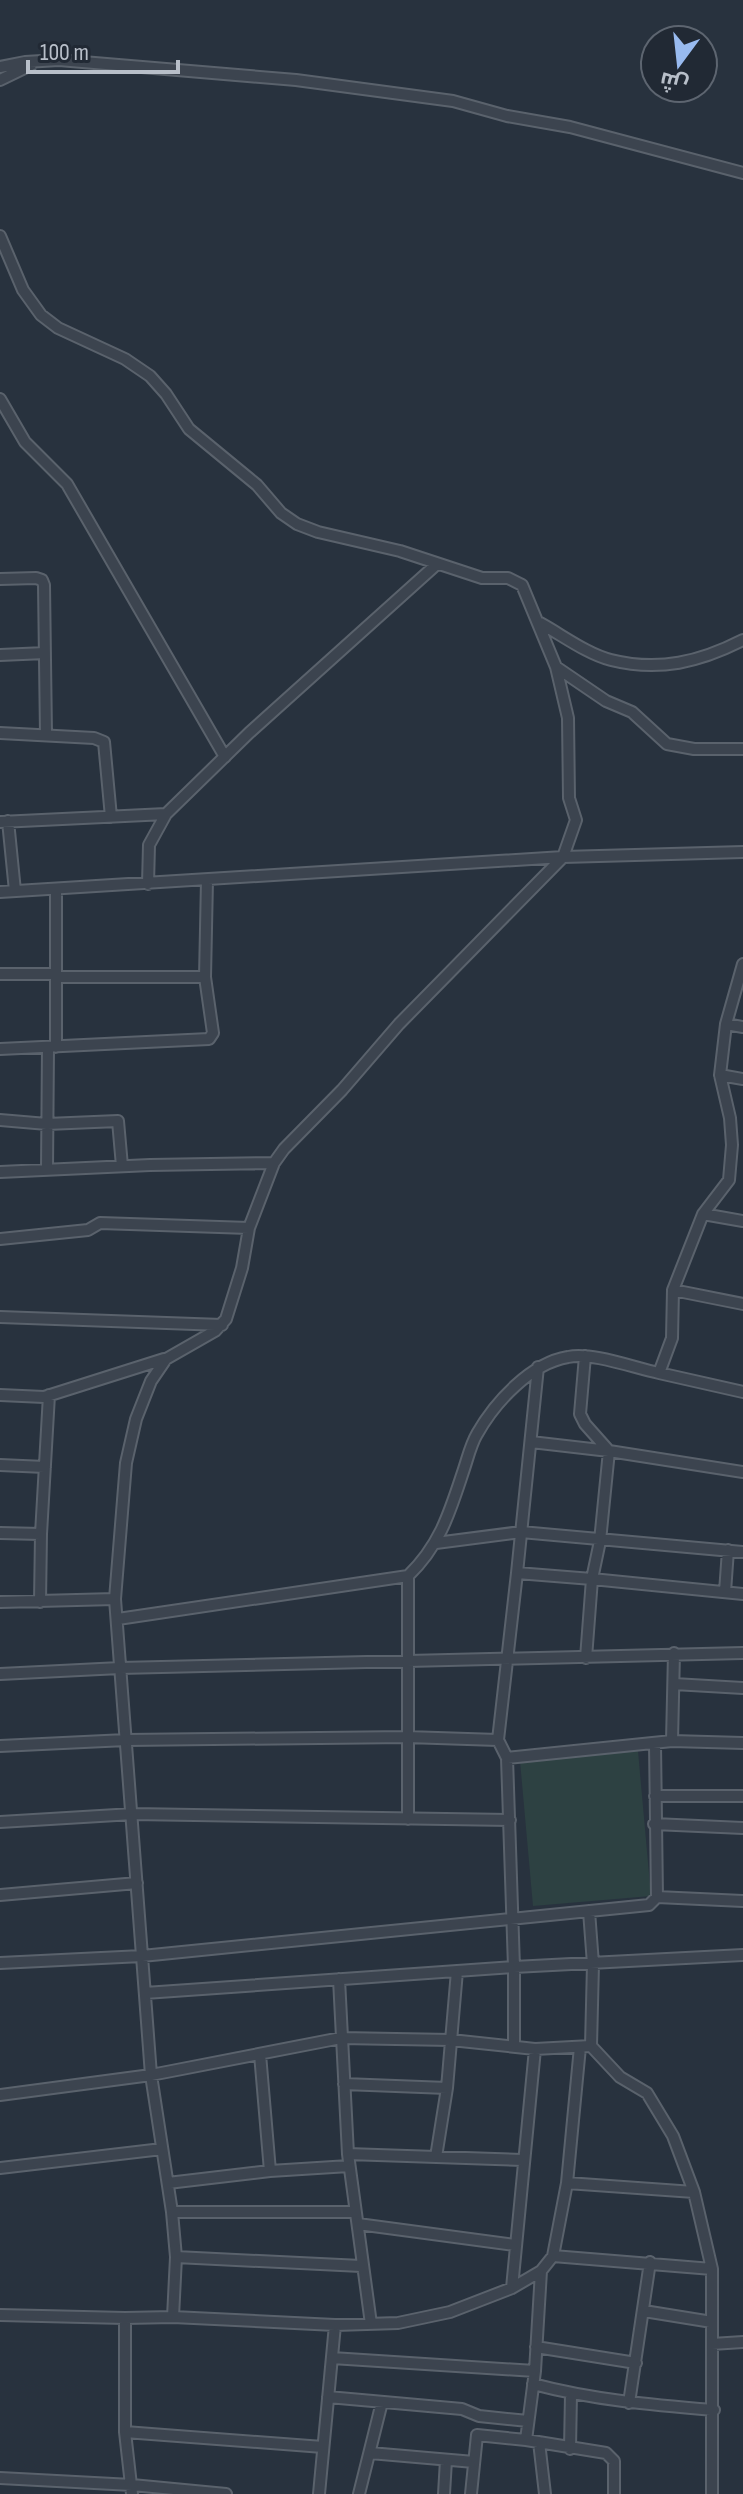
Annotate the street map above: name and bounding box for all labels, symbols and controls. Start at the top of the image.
scale bar [28,24,178,74]
north arrow [639,24,719,104]
text: 100 m [40,38,89,67]
text: ش [657,65,691,99]

